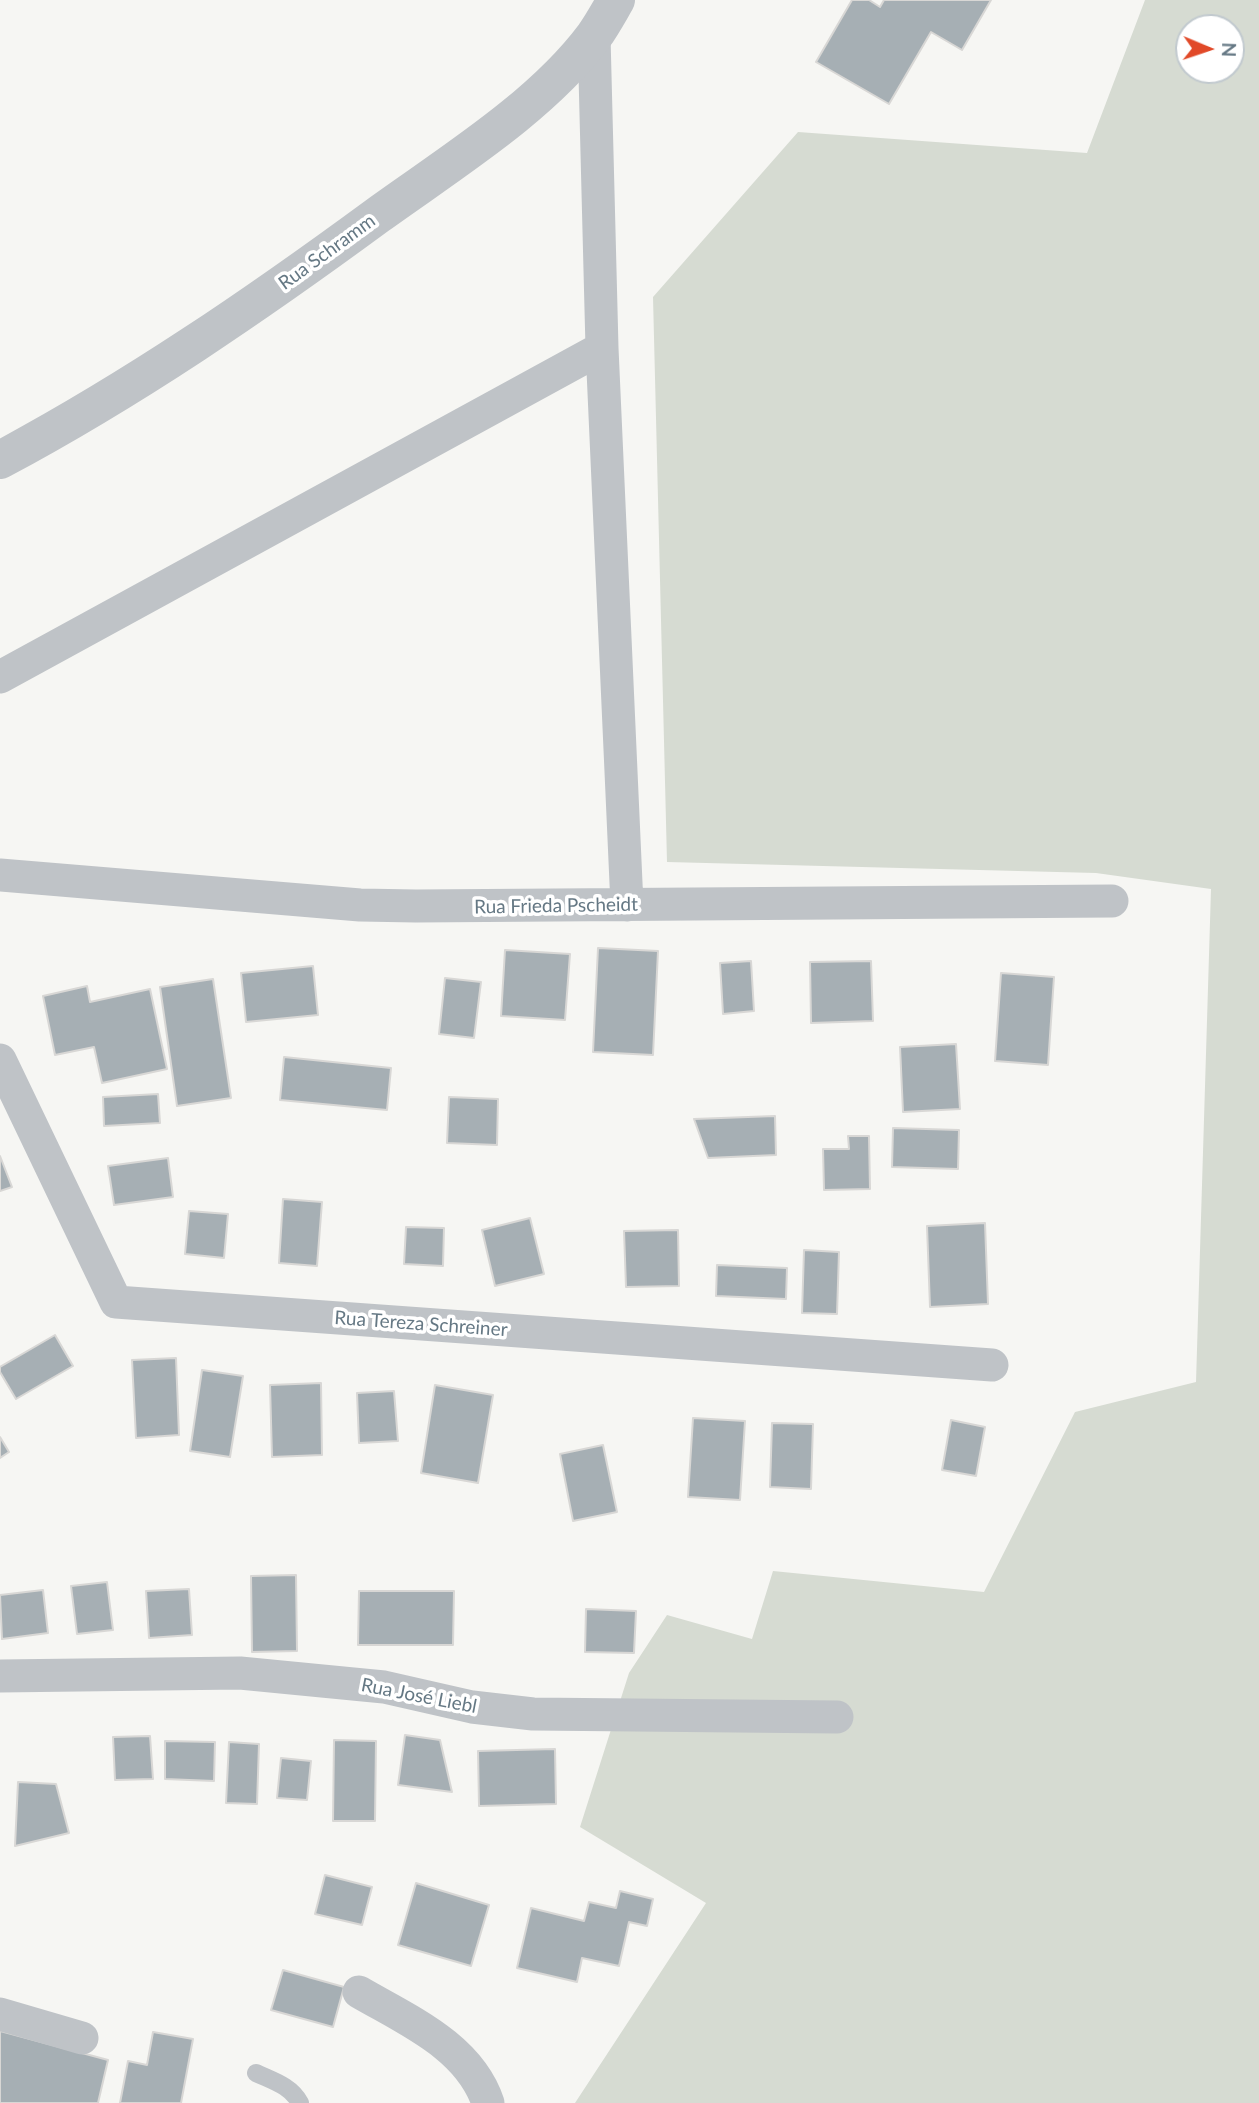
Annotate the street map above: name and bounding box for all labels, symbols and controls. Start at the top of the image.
north arrow [1175,14,1245,84]
text: N [1218,42,1241,57]
street label: Rua Schramm [274,209,380,295]
street label: Rua Frieda Pscheidt [474,893,638,919]
street label: Rua Tereza Schreiner [334,1307,508,1341]
street label: Rua José Liebl [359,1674,479,1718]

